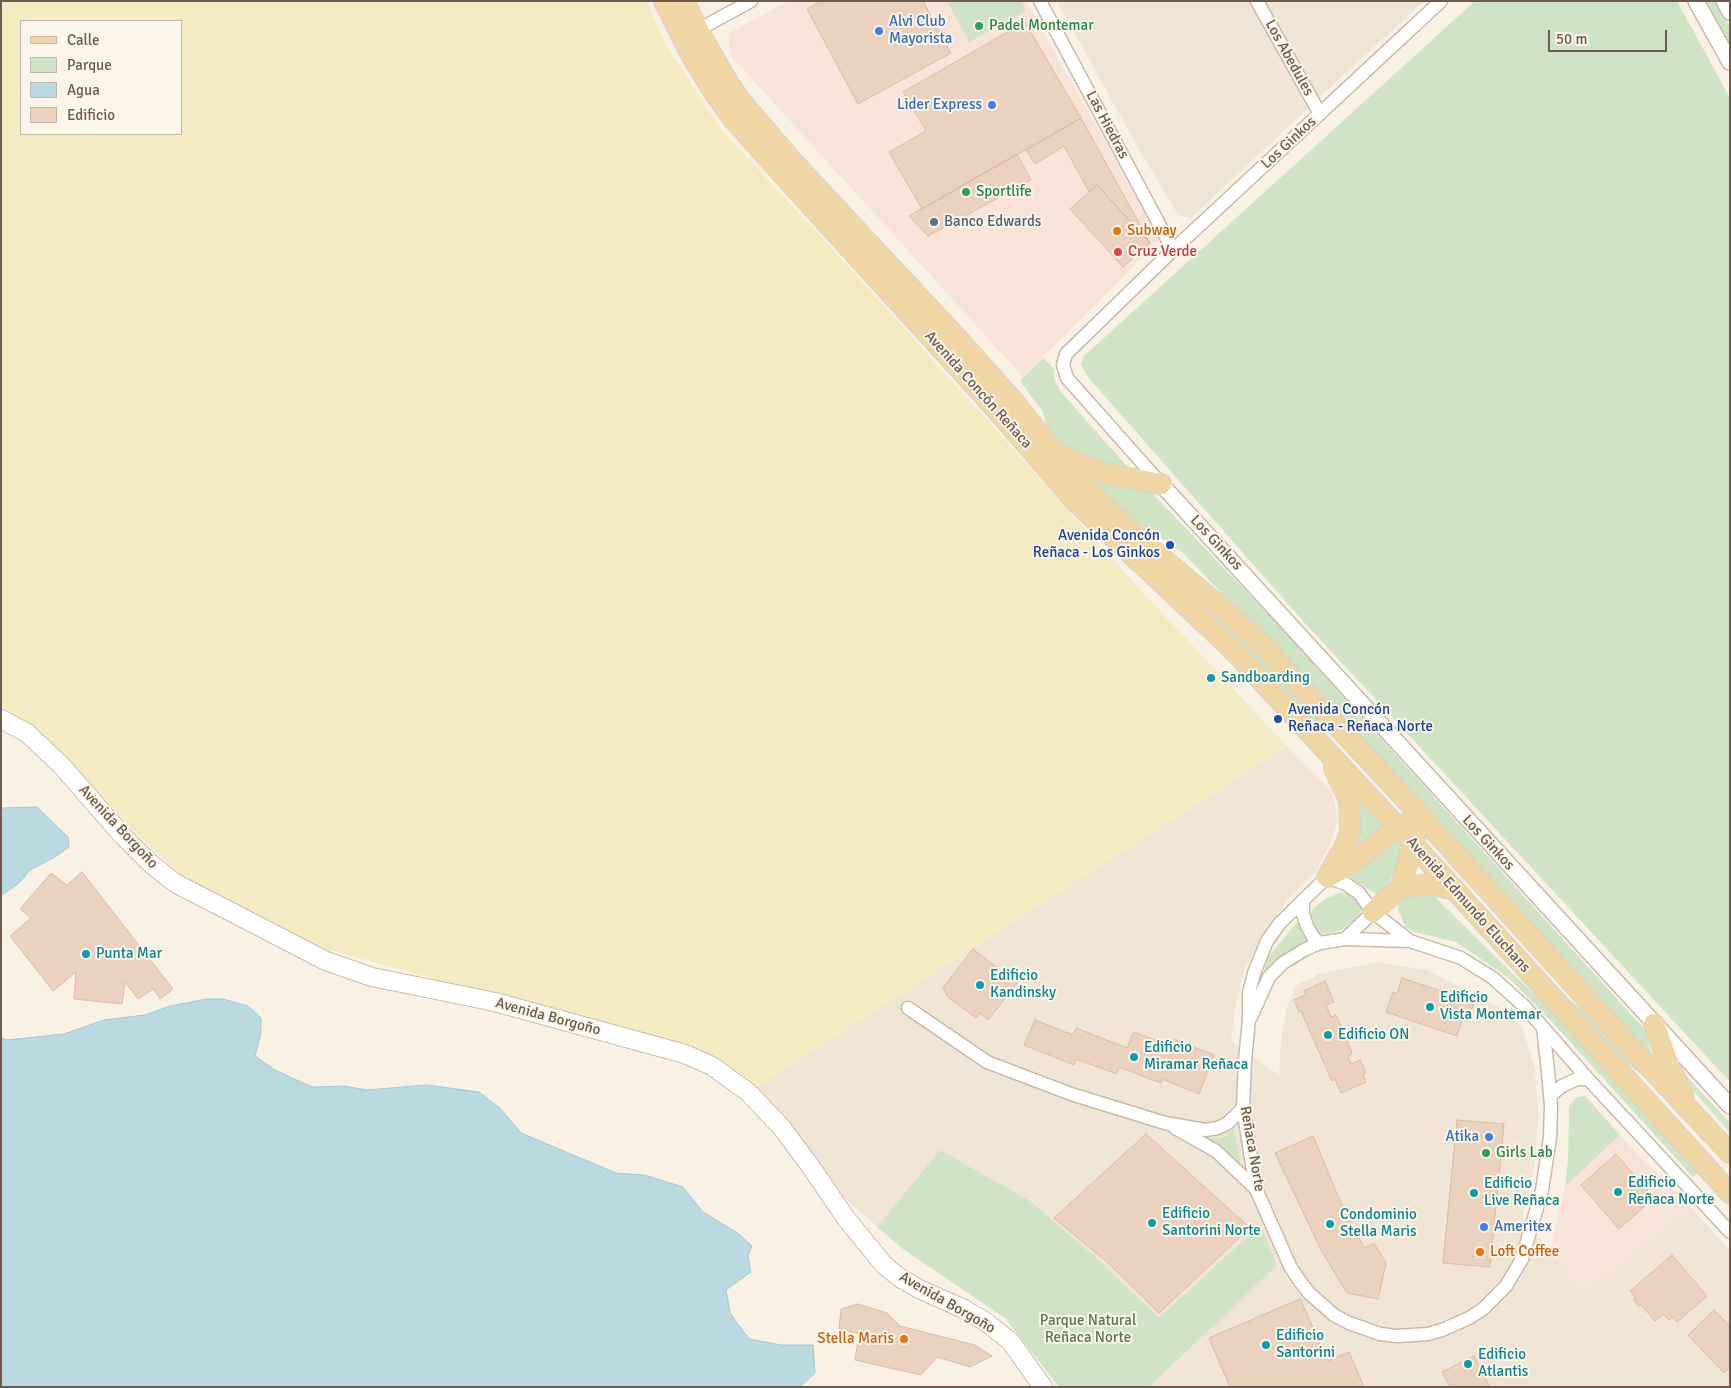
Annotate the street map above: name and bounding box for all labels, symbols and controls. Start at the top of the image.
place label: Alvi Club Mayorista [889,13,952,48]
place label: Padel Montemar [989,17,1094,35]
street label: Los Abedules [1261,17,1317,99]
legend [20,20,182,135]
marker: Padel Montemar [973,20,985,32]
scale bar [1551,20,1670,52]
marker: Alvi Club Mayorista [873,25,885,37]
text: 50 m [1556,30,1587,48]
text: Calle [67,31,100,49]
text: Parque [67,56,112,74]
text: Agua [67,81,100,99]
street label: Las Hiedras [1082,88,1132,162]
place label: Lider Express [897,96,982,114]
marker: Lider Express [986,99,998,111]
text: Edificio [67,106,115,124]
street label: Los Ginkos [1258,113,1320,173]
place label: Sportlife [976,183,1032,201]
marker: Sportlife [960,186,972,198]
place label: Banco Edwards [944,213,1041,231]
marker: Banco Edwards [928,216,940,228]
place label: Subway [1127,222,1177,240]
marker: Subway [1111,225,1123,237]
place label: Cruz Verde [1128,243,1197,261]
marker: Cruz Verde [1112,246,1124,258]
street label: Avenida Concón Reñaca [920,327,1036,453]
street label: Los Ginkos [1186,512,1246,574]
place label: Avenida Concón Reñaca - Los Ginkos [1033,527,1160,562]
marker: Avenida Concón Reñaca - Los Ginkos [1164,539,1176,551]
place label: Sandboarding [1221,669,1310,687]
marker: Sandboarding [1205,672,1217,684]
place label: Avenida Concón Reñaca - Reñaca Norte [1288,701,1433,736]
marker: Avenida Concón Reñaca - Reñaca Norte [1272,713,1284,725]
street label: Avenida Borgoño [75,781,161,873]
street label: Los Ginkos [1458,812,1518,874]
street label: Avenida Edmundo Eluchans [1402,833,1534,977]
place label: Punta Mar [96,945,162,963]
marker: Punta Mar [80,948,92,960]
place label: Edificio Kandinsky [990,967,1056,1002]
marker: Edificio Kandinsky [974,979,986,991]
place label: Edificio Vista Montemar [1440,989,1541,1024]
street label: Avenida Borgoño [493,994,603,1040]
marker: Edificio Vista Montemar [1424,1001,1436,1013]
place label: Edificio ON [1338,1026,1409,1044]
marker: Edificio ON [1322,1029,1334,1041]
place label: Edificio Miramar Reñaca [1144,1039,1248,1074]
marker: Edificio Miramar Reñaca [1128,1051,1140,1063]
street label: Reñaca Norte [1236,1105,1268,1193]
place label: Atika [1446,1128,1479,1146]
marker: Atika [1483,1131,1495,1143]
place label: Girls Lab [1496,1144,1553,1162]
marker: Girls Lab [1480,1147,1492,1159]
place label: Edificio Reñaca Norte [1628,1174,1714,1209]
place label: Edificio Live Reñaca [1484,1175,1560,1210]
marker: Edificio Reñaca Norte [1612,1186,1624,1198]
marker: Edificio Live Reñaca [1468,1187,1480,1199]
place label: Edificio Santorini Norte [1162,1205,1261,1240]
place label: Condominio Stella Maris [1340,1206,1417,1241]
marker: Edificio Santorini Norte [1146,1217,1158,1229]
marker: Condominio Stella Maris [1324,1218,1336,1230]
place label: Ameritex [1494,1218,1552,1236]
marker: Ameritex [1478,1221,1490,1233]
place label: Loft Coffee [1490,1243,1559,1261]
marker: Loft Coffee [1474,1246,1486,1258]
street label: Avenida Borgoño [896,1268,998,1338]
park label: Parque Natural Reñaca Norte [1040,1312,1136,1347]
place label: Edificio Santorini [1276,1327,1335,1362]
place label: Stella Maris [817,1330,894,1348]
marker: Stella Maris [898,1333,910,1345]
marker: Edificio Santorini [1260,1339,1272,1351]
place label: Edificio Atlantis [1478,1346,1528,1381]
marker: Edificio Atlantis [1462,1358,1474,1370]

